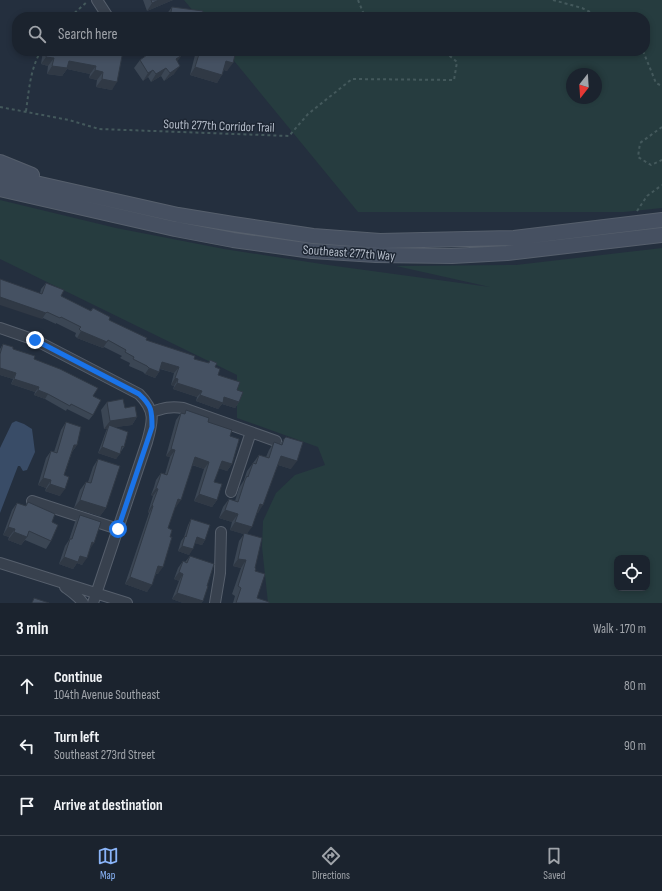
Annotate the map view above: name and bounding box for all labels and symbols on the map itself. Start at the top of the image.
north arrow [566,68,602,104]
street label: South 277th Corridor Trail [163,116,275,136]
street label: Southeast 277th Way [302,242,396,264]
route end [26,331,44,349]
route start [109,520,127,538]

